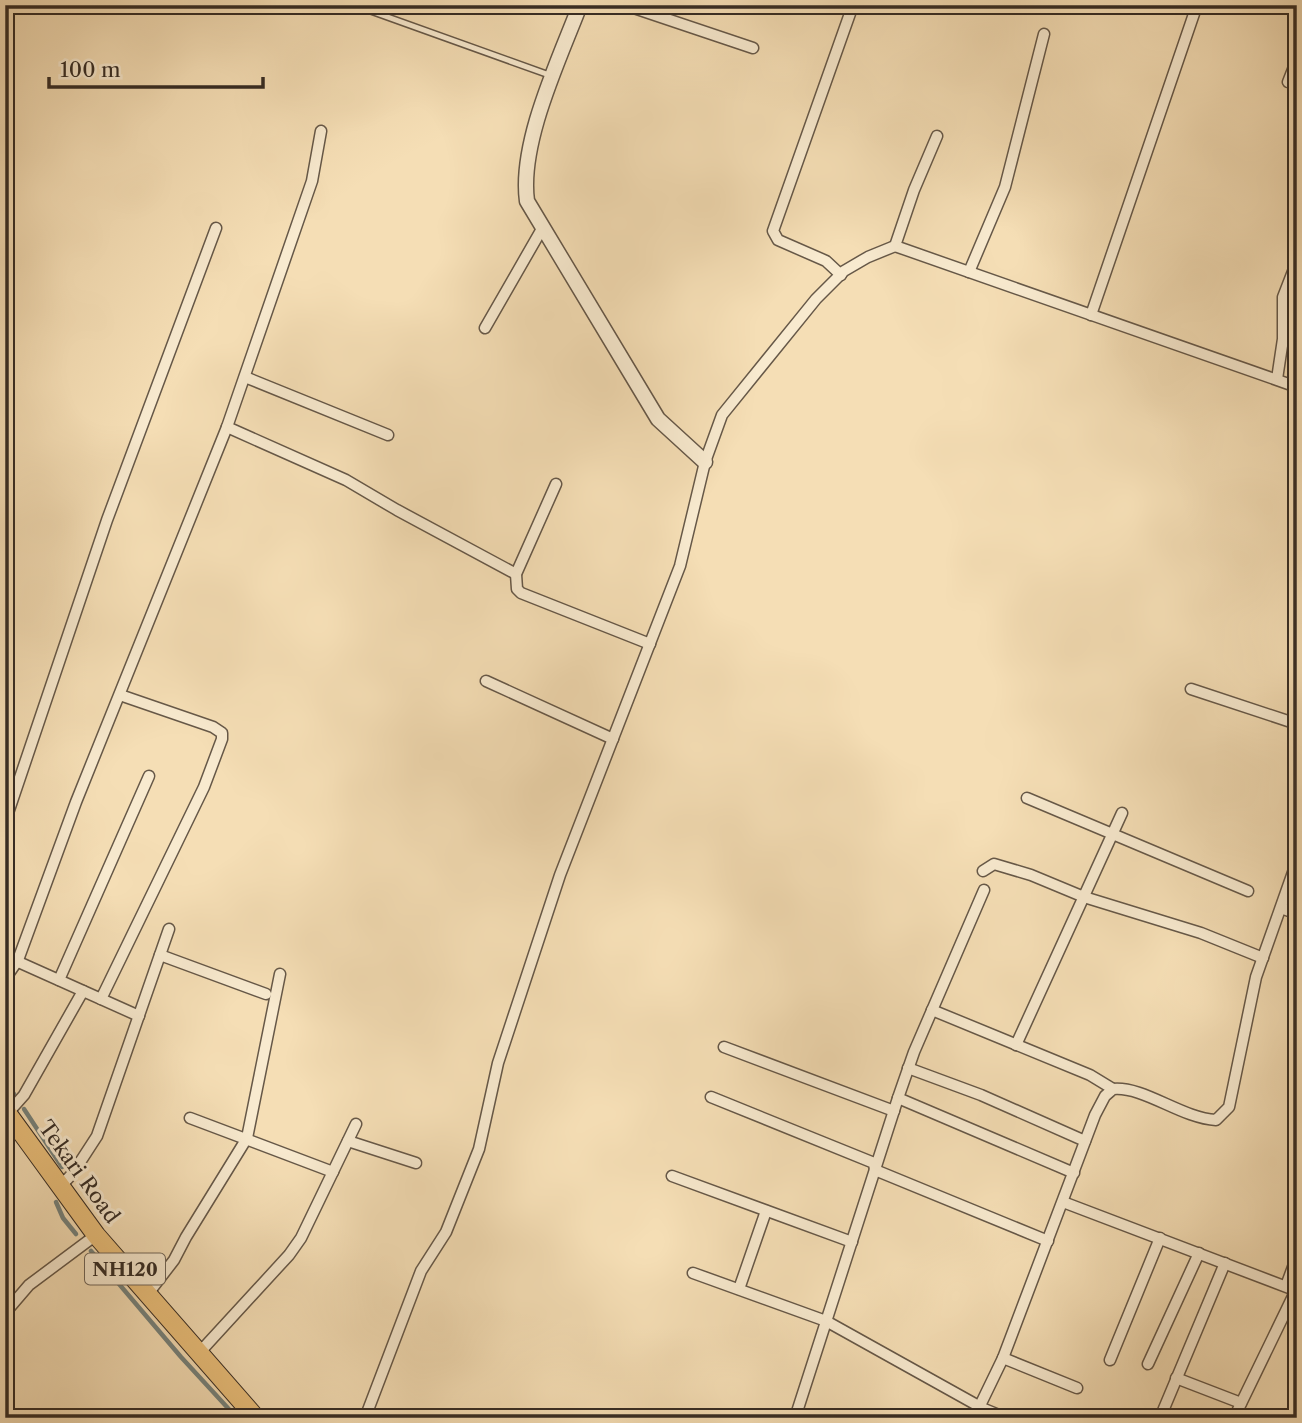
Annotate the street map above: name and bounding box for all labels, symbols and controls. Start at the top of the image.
scale bar [49,46,262,90]
text: 100 m [60,57,121,82]
street label: Tekari Road [34,1115,125,1228]
road number: NH120 [85,1254,165,1284]

